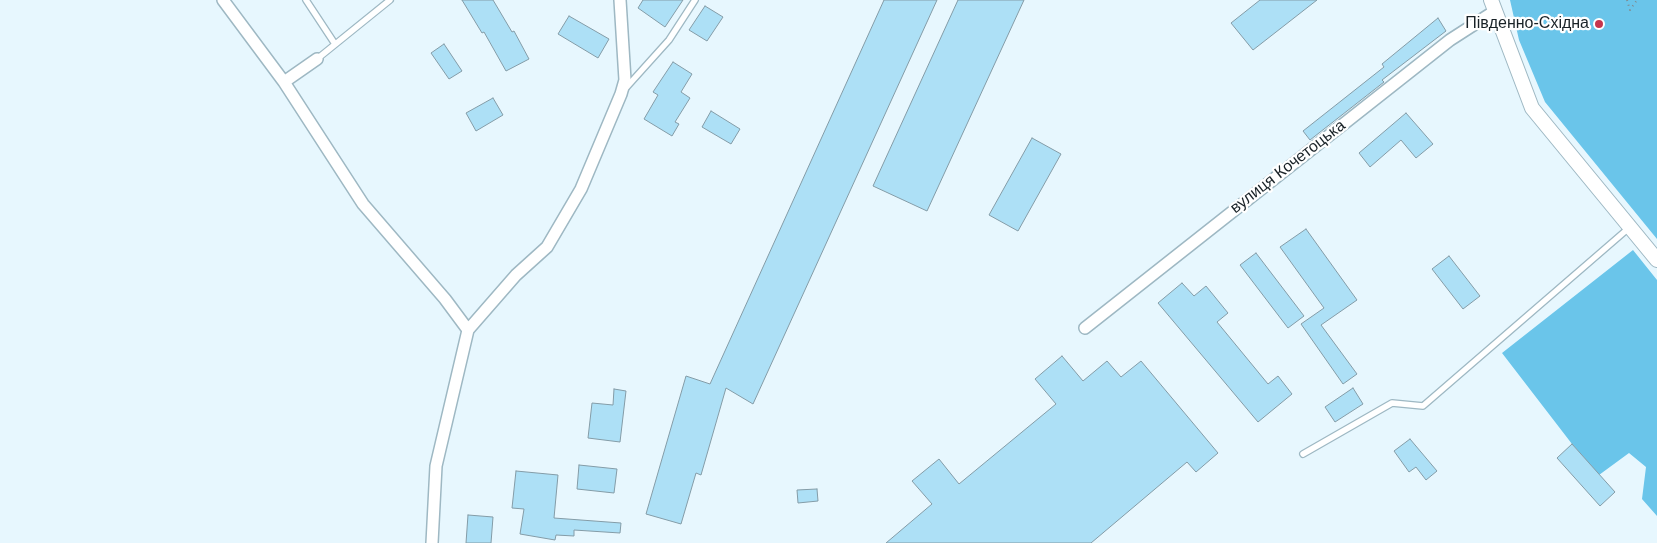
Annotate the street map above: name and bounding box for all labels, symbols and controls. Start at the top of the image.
place label: Південно-Східна [1465,14,1589,34]
marker: Південно-Східна [1593,18,1605,30]
street label: вулиця Кочетоцька [1227,116,1349,218]

